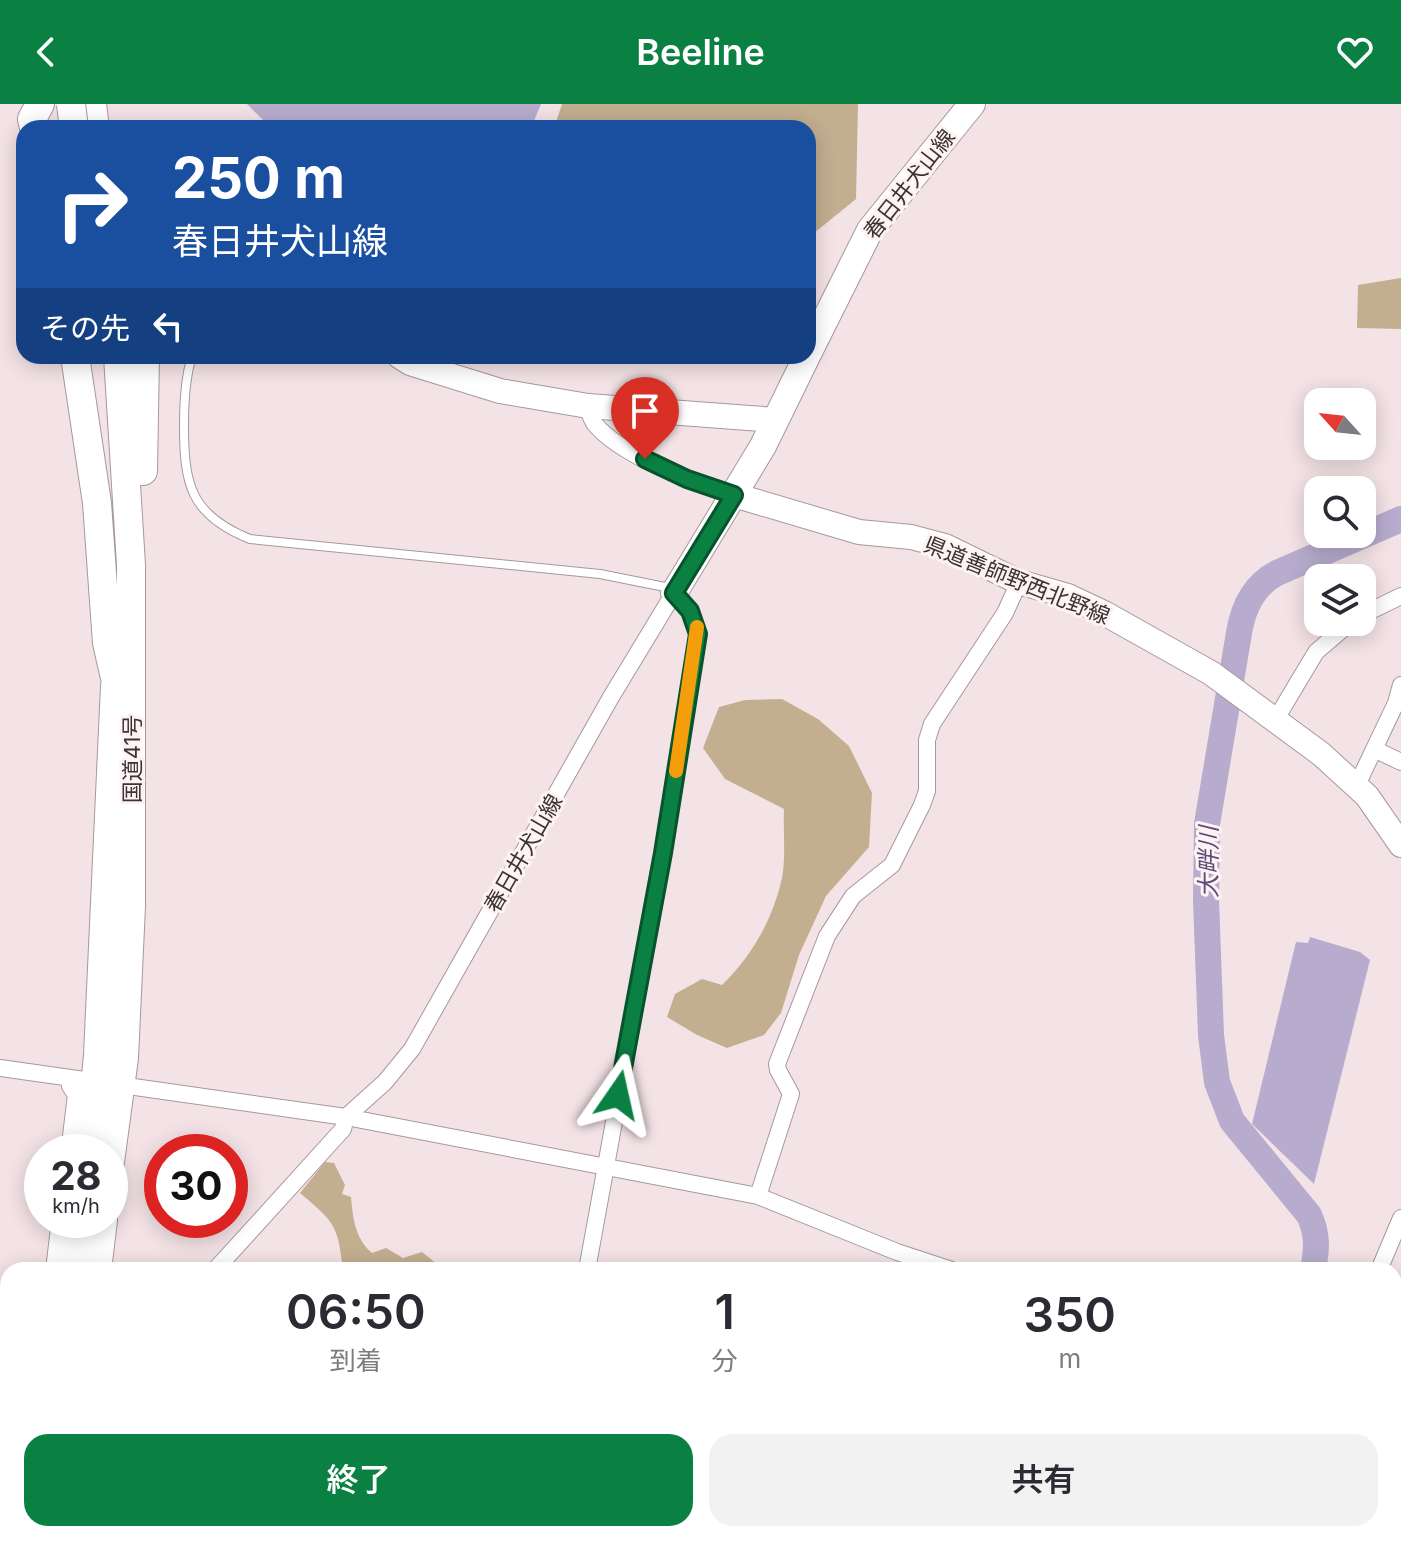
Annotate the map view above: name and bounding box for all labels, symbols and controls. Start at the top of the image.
icon: back [24,30,68,74]
text: Beeline [636,30,765,74]
icon: heart [1333,30,1377,74]
street label: 春日井犬山線 [858,124,960,244]
text: 250 m [172,144,345,212]
icon: right [40,152,144,256]
text: 春日井犬山線 [172,219,388,263]
icon: left [146,304,190,348]
text: その先 [40,310,130,346]
pin [611,377,679,459]
north arrow [1304,388,1376,460]
map controls [1304,388,1376,636]
icon: arrive [623,389,667,433]
button: search [1304,476,1376,548]
street label: 県道善師野西北野線 [920,531,1114,629]
button: layers [1304,564,1376,636]
street label: 国道41号 [119,715,145,803]
street label: 春日井犬山線 [479,789,567,917]
water label: 大畔川 [1194,823,1223,898]
position arrow [576,1053,660,1137]
speed limit sign: 30 [144,1134,248,1238]
text: 28 [50,1151,102,1200]
text: km/h [52,1194,100,1218]
text: 06:50 [286,1282,426,1341]
text: 1 [714,1282,735,1341]
text: 350 [1024,1285,1116,1344]
text: m [1058,1343,1081,1374]
text: 到着 [330,1345,382,1376]
text: 分 [712,1345,738,1376]
button: 終了 [24,1434,693,1526]
button: 共有 [709,1434,1378,1526]

